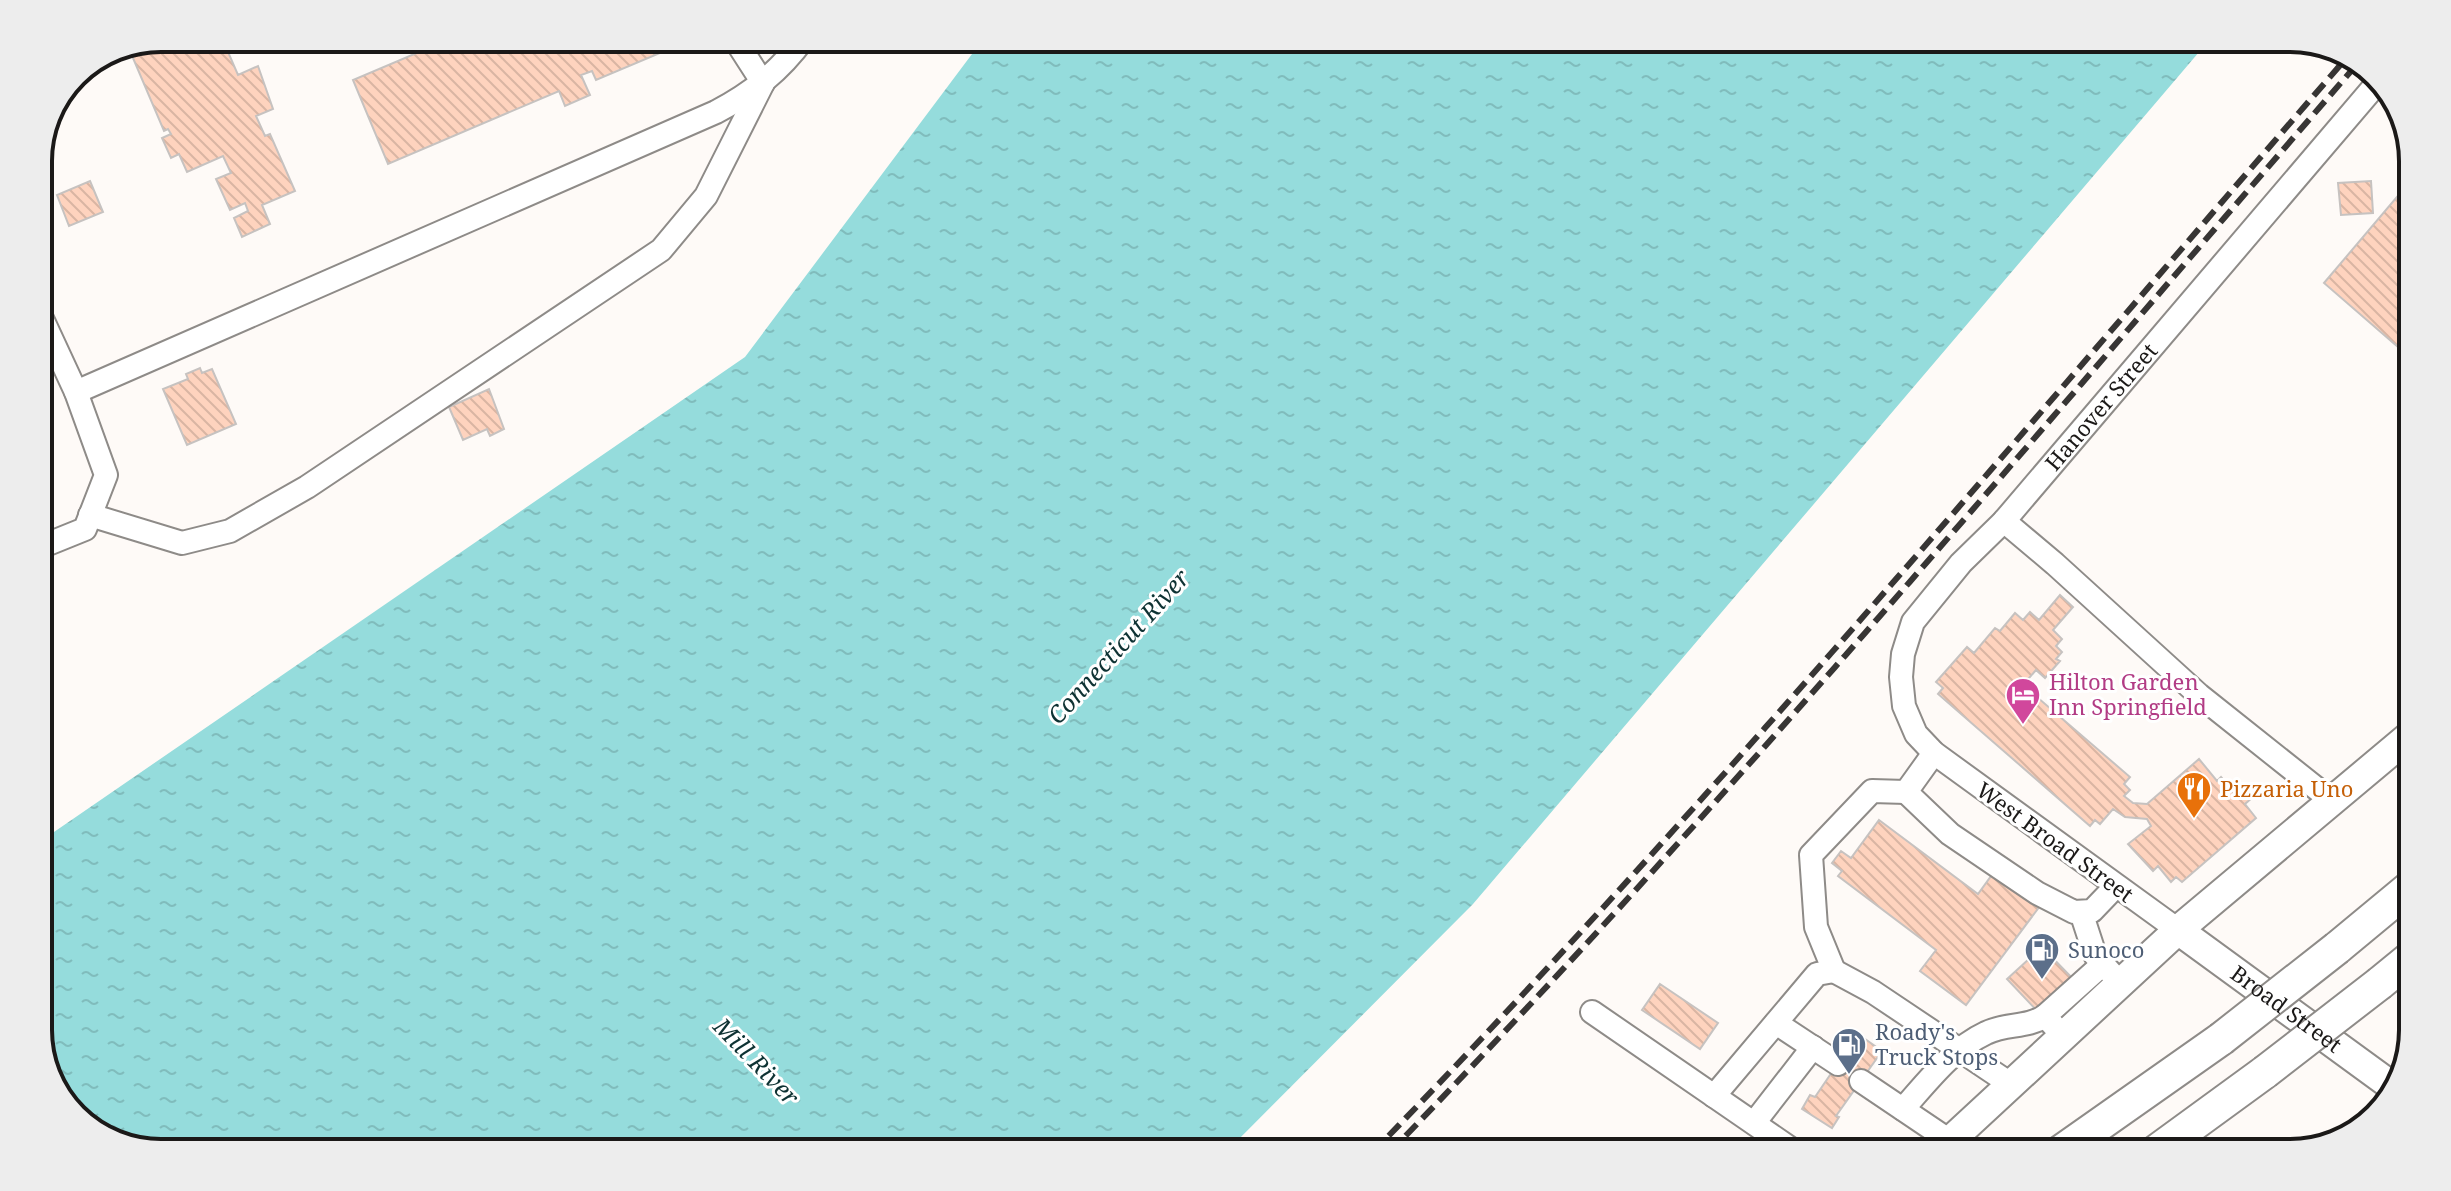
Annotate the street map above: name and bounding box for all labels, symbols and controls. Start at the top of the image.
street label: Hanover Street [2038,336,2164,476]
water label: Connecticut River [1040,561,1197,730]
place label: Hilton Garden Inn Springfield [2049,666,2207,721]
hotel icon: Hilton Garden Inn Springfield [2004,676,2042,726]
restaurant icon: Pizzaria Uno [2175,770,2213,820]
place label: Pizzaria Uno [2220,773,2353,803]
street label: West Broad Street [1971,774,2140,909]
fuel station icon: Sunoco [2023,931,2061,981]
place label: Sunoco [2068,934,2144,964]
street label: Broad Street [2225,958,2349,1059]
water label: Mill River [706,1009,808,1112]
place label: Roady's Truck Stops [1875,1016,1998,1071]
fuel station icon: Roady's Truck Stops [1830,1026,1868,1076]

